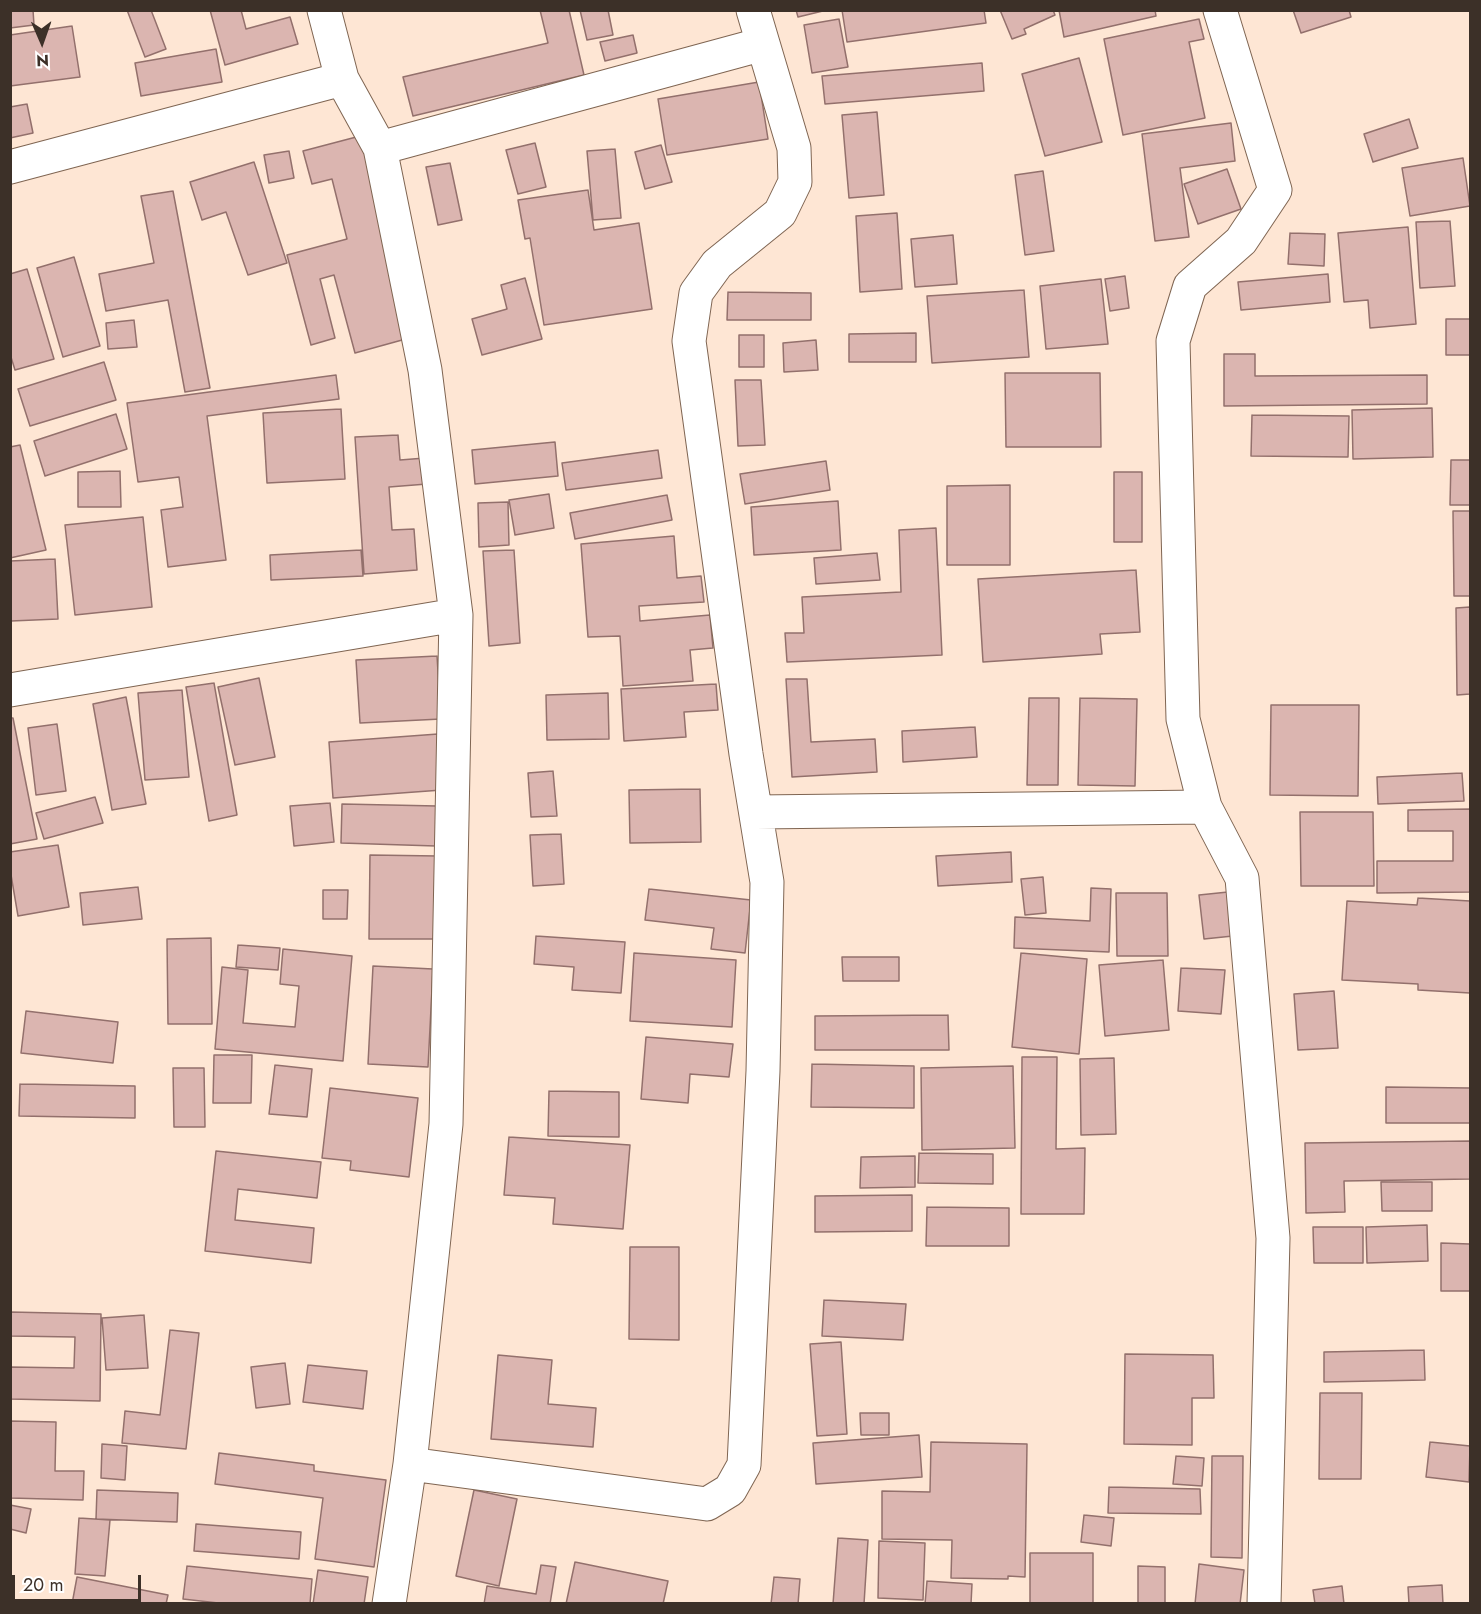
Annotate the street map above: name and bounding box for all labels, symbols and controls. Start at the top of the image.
north arrow [12,12,72,72]
text: N [36,49,49,72]
scale bar [15,1563,144,1601]
text: 20 m [23,1572,63,1598]

